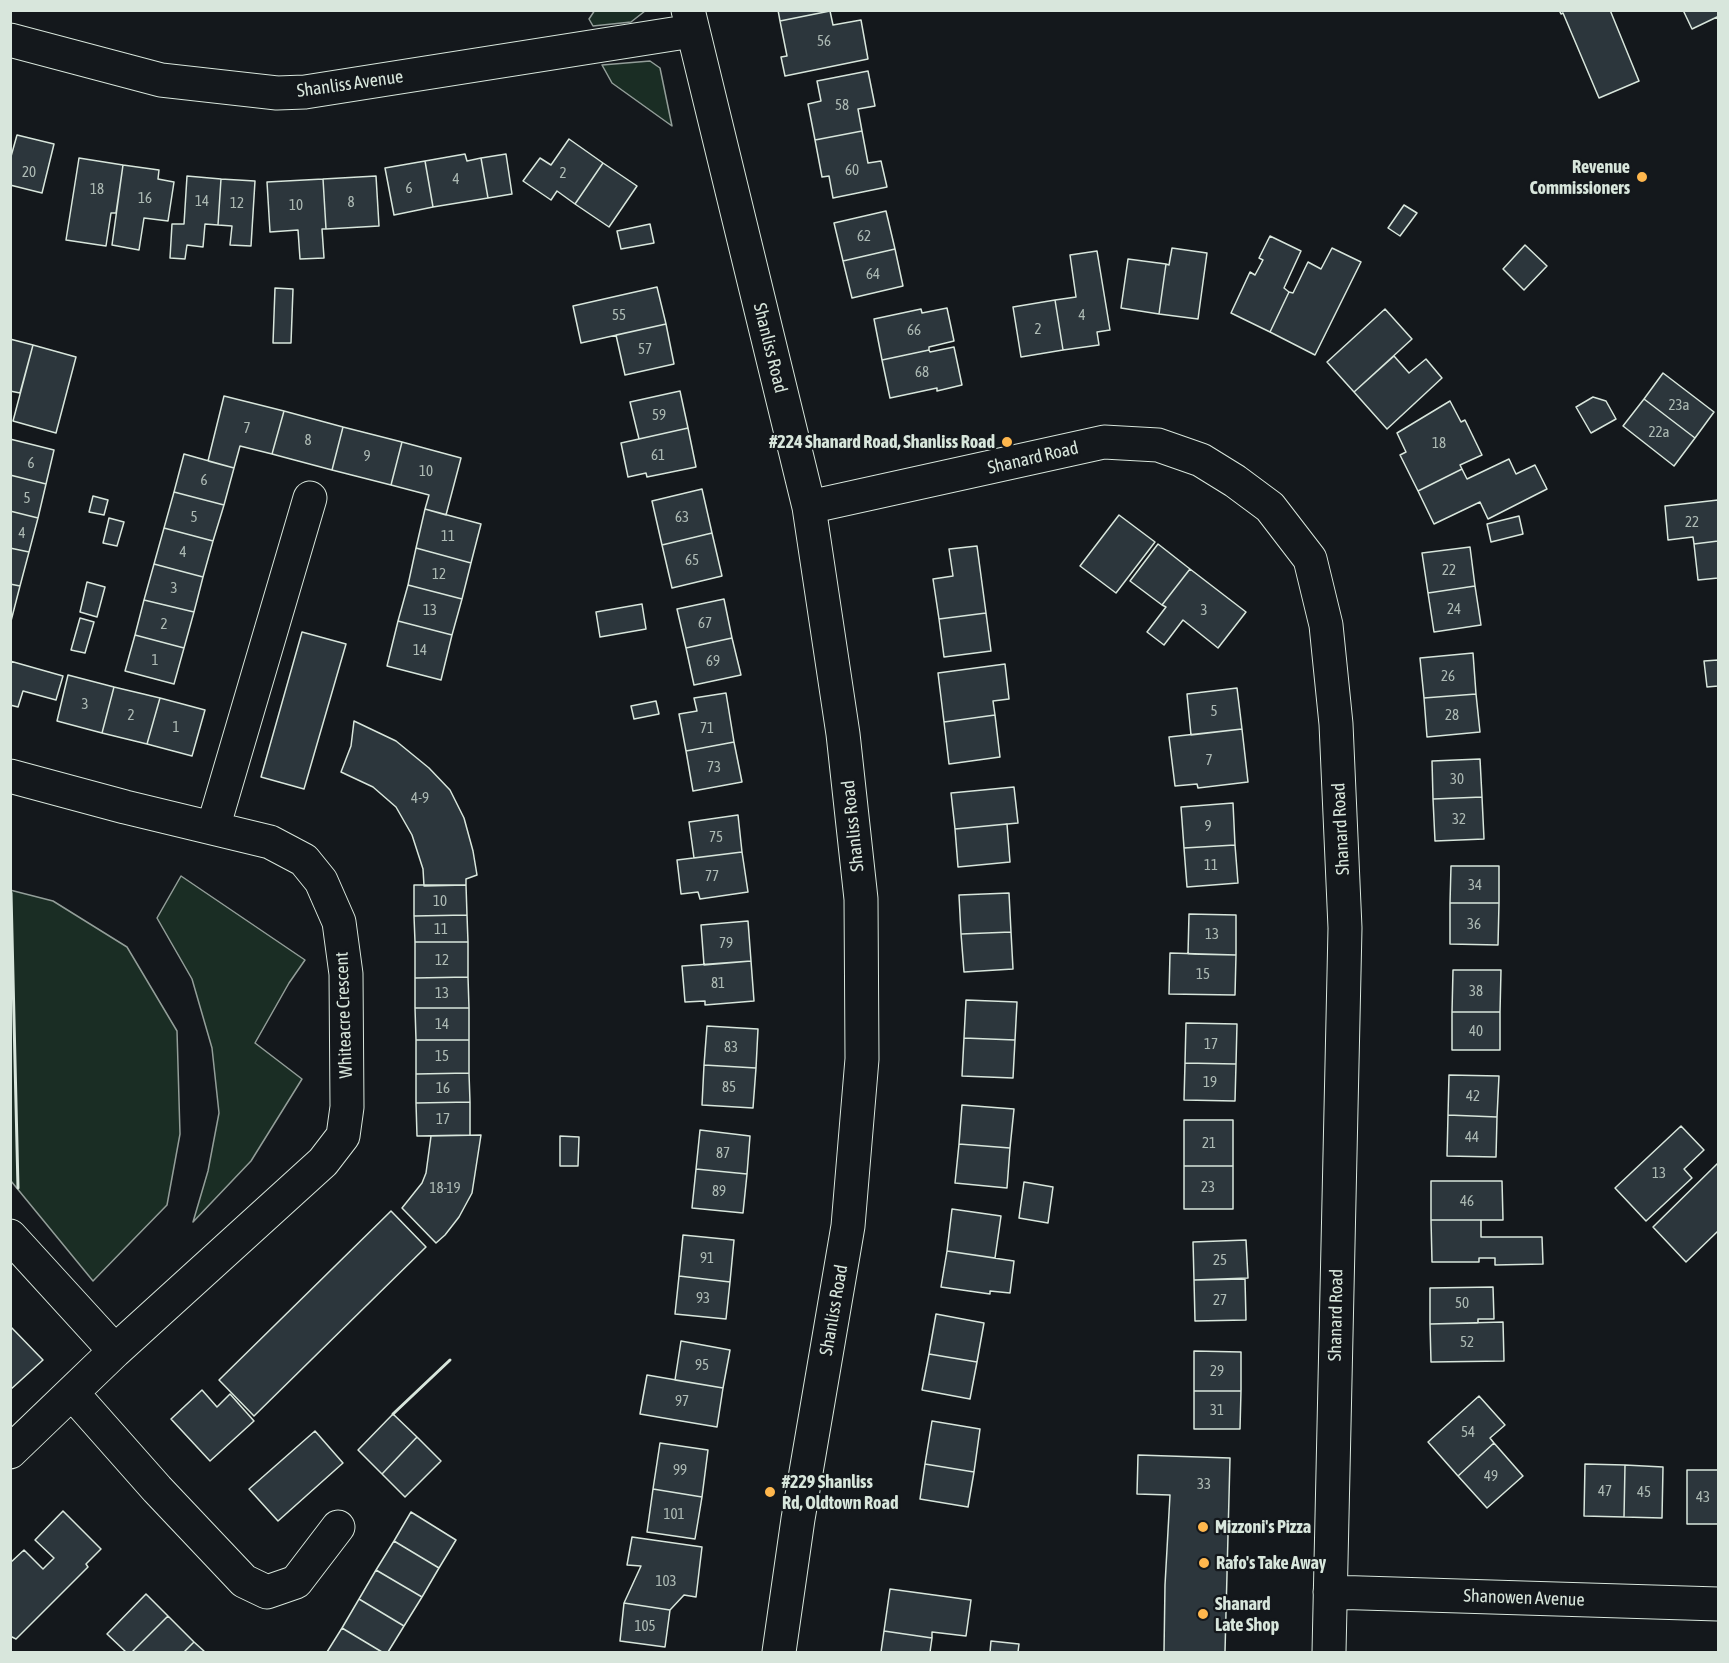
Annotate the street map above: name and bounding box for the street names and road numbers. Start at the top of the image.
street label: Shanliss Avenue [295,66,405,102]
street label: Shanliss Road [748,301,792,395]
street label: Shanard Road [986,437,1080,479]
street label: Shanliss Road [837,779,869,873]
street label: Shanard Road [1328,782,1354,876]
street label: Whiteacre Crescent [331,951,357,1079]
street label: Shanliss Road [815,1263,853,1357]
street label: Shanard Road [1324,1269,1348,1361]
street label: Shanowen Avenue [1463,1585,1585,1611]

